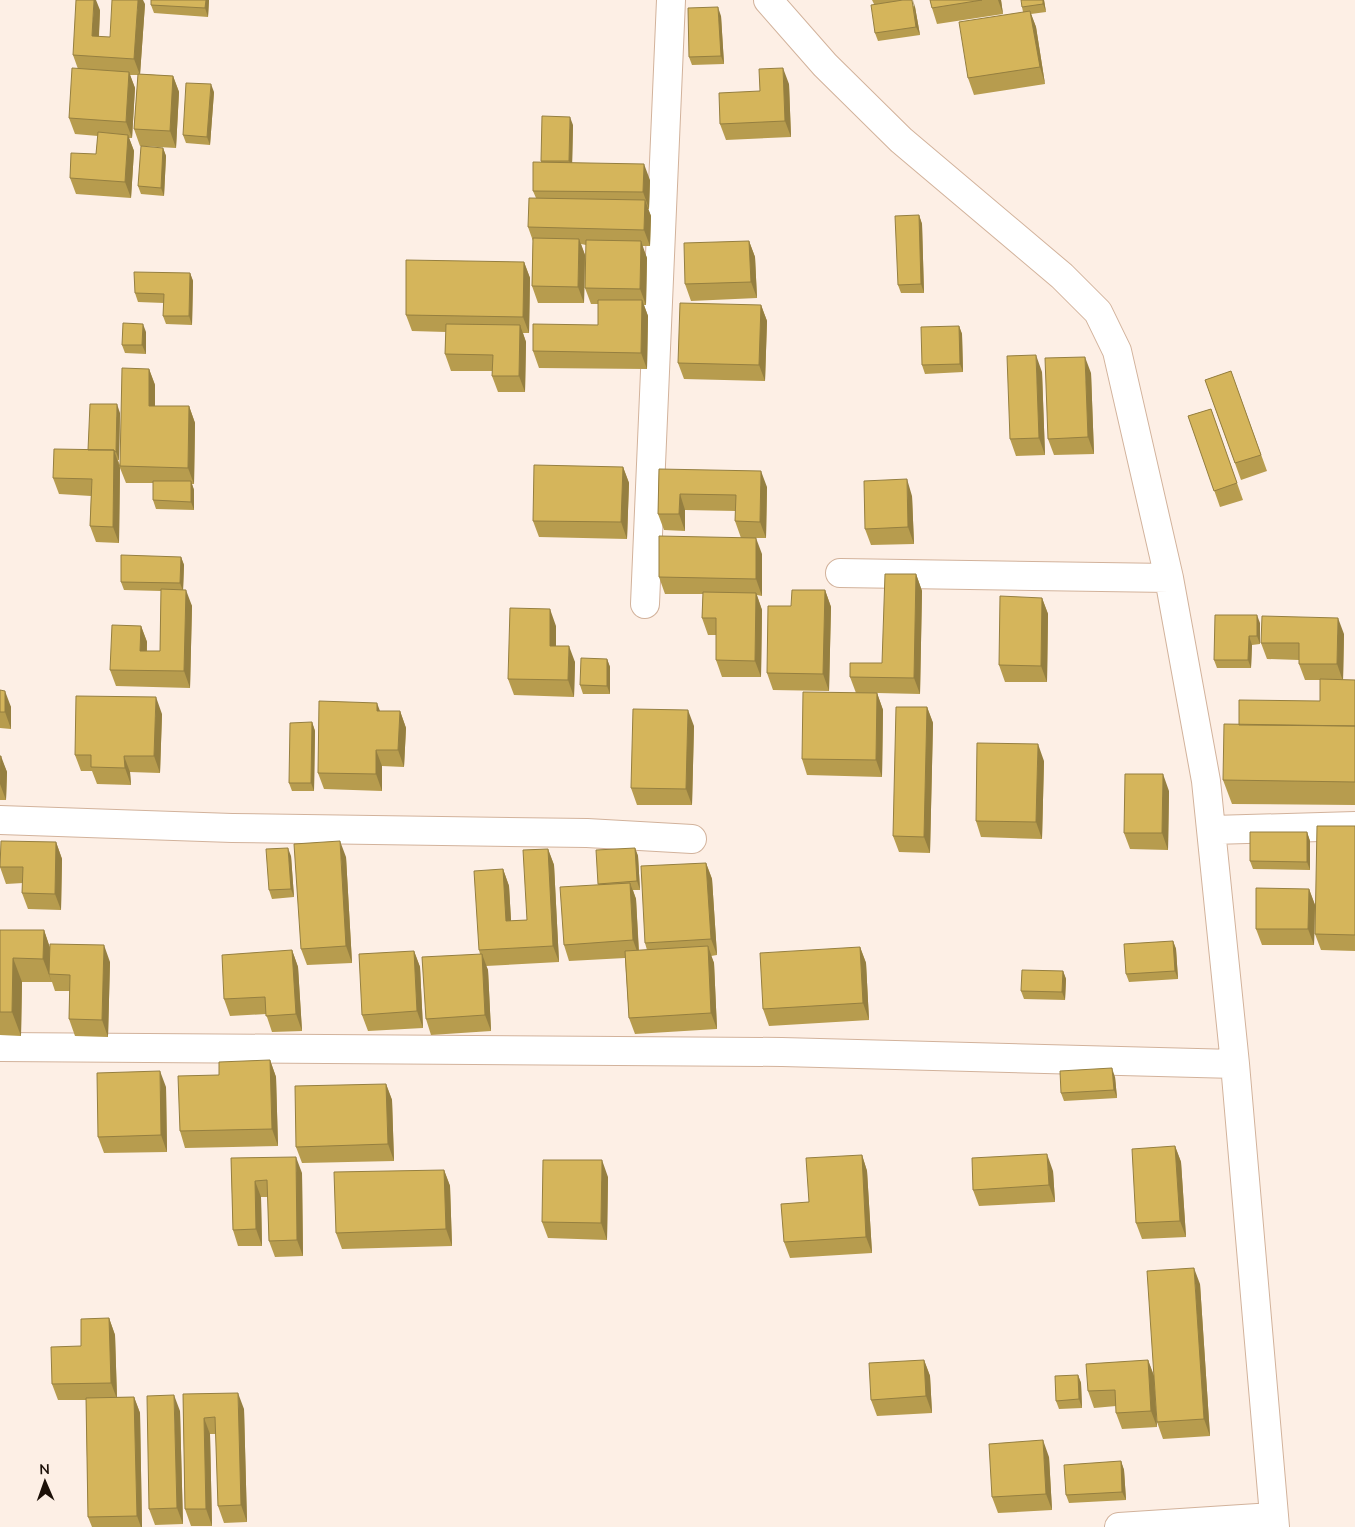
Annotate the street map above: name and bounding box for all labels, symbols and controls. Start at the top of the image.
north arrow [20,1457,70,1507]
text: N [39,1460,50,1479]

